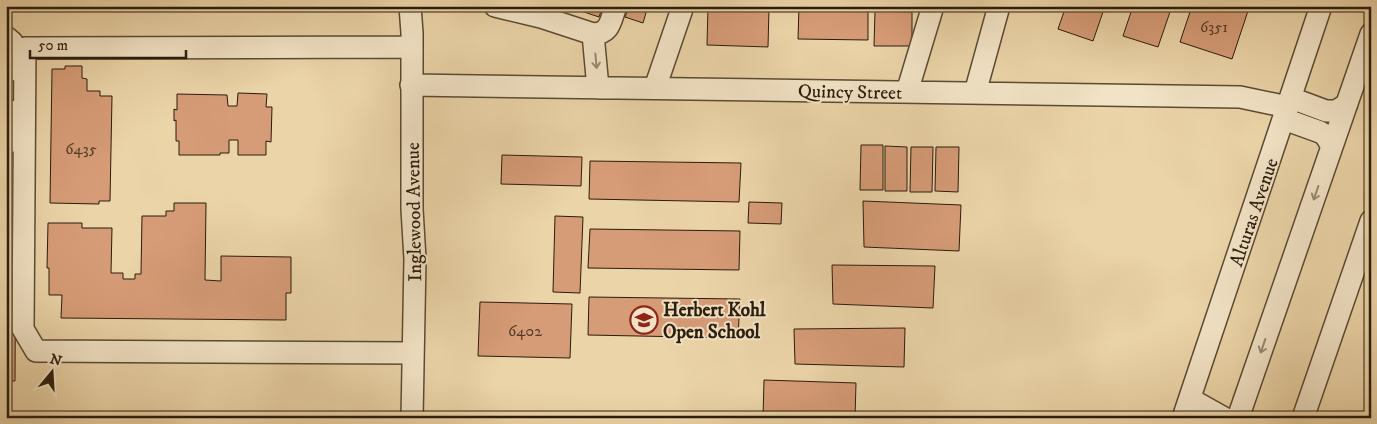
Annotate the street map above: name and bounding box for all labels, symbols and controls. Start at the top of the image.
house number: 6351 [1200,17,1228,37]
scale bar [30,28,186,60]
text: 50 m [38,36,68,55]
one-way arrow [591,52,601,68]
street label: Quincy Street [798,80,902,105]
house number: 6435 [65,139,97,159]
street label: Inglewood Avenue [402,142,427,282]
street label: Alturas Avenue [1225,155,1284,270]
one-way arrow [1311,184,1320,200]
place label: Herbert Kohl Open School [663,299,766,344]
school or university icon: Herbert Kohl Open School [629,305,659,335]
house number: 6402 [508,321,542,341]
one-way arrow [1258,338,1267,353]
north arrow [28,346,78,396]
text: N [47,350,64,371]

